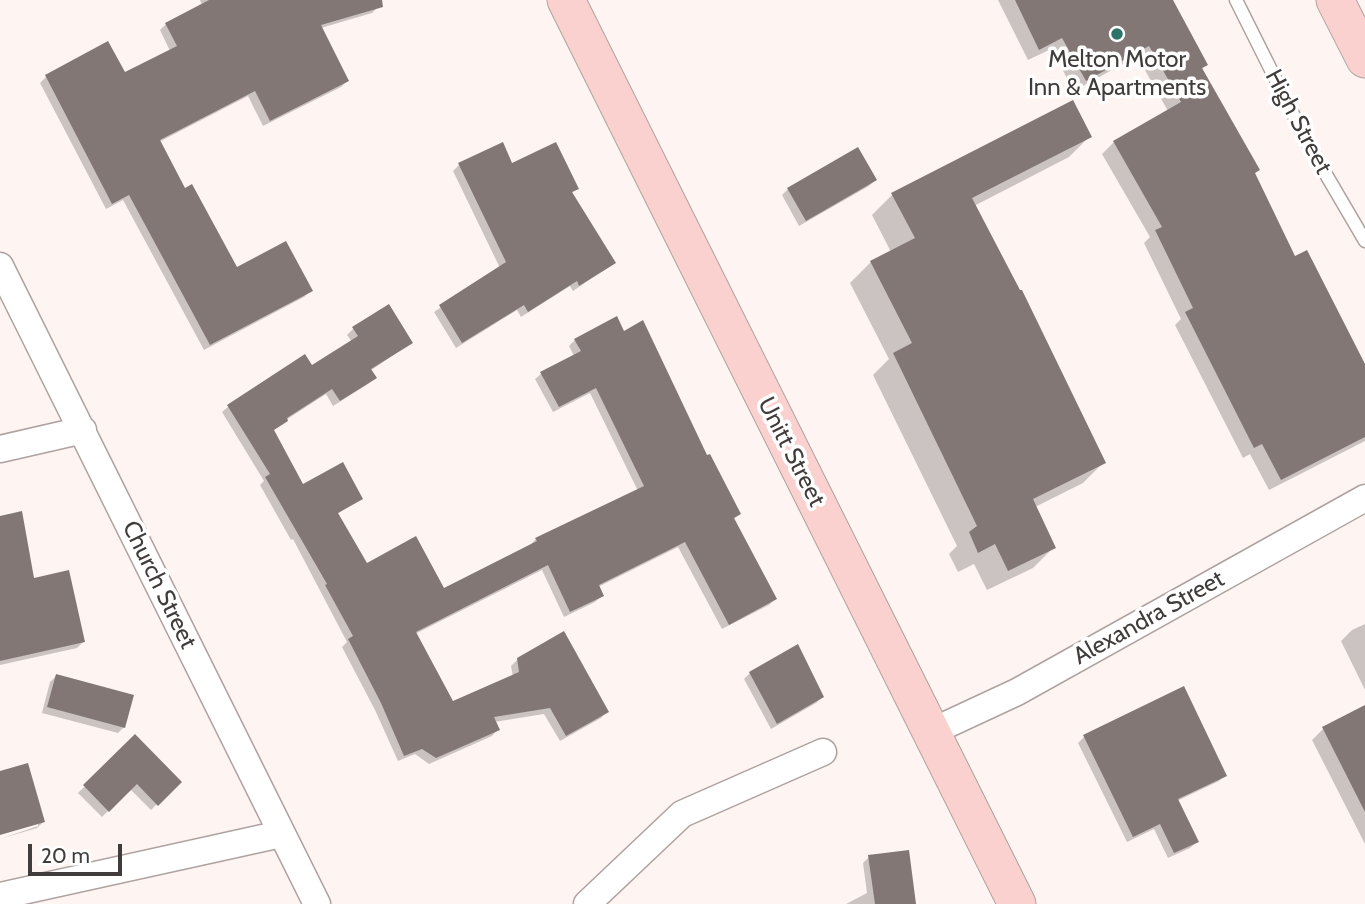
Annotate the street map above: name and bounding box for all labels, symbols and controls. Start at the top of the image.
marker: Melton Motor Inn & Apartments [1109,26,1125,42]
place label: Melton Motor Inn & Apartments [1028,46,1206,102]
street label: High Street [1259,65,1337,179]
street label: Unitt Street [751,393,831,511]
street label: Church Street [116,516,202,654]
street label: Alexandra Street [1069,565,1229,671]
scale bar [32,830,126,874]
text: 20 m [41,843,90,868]

